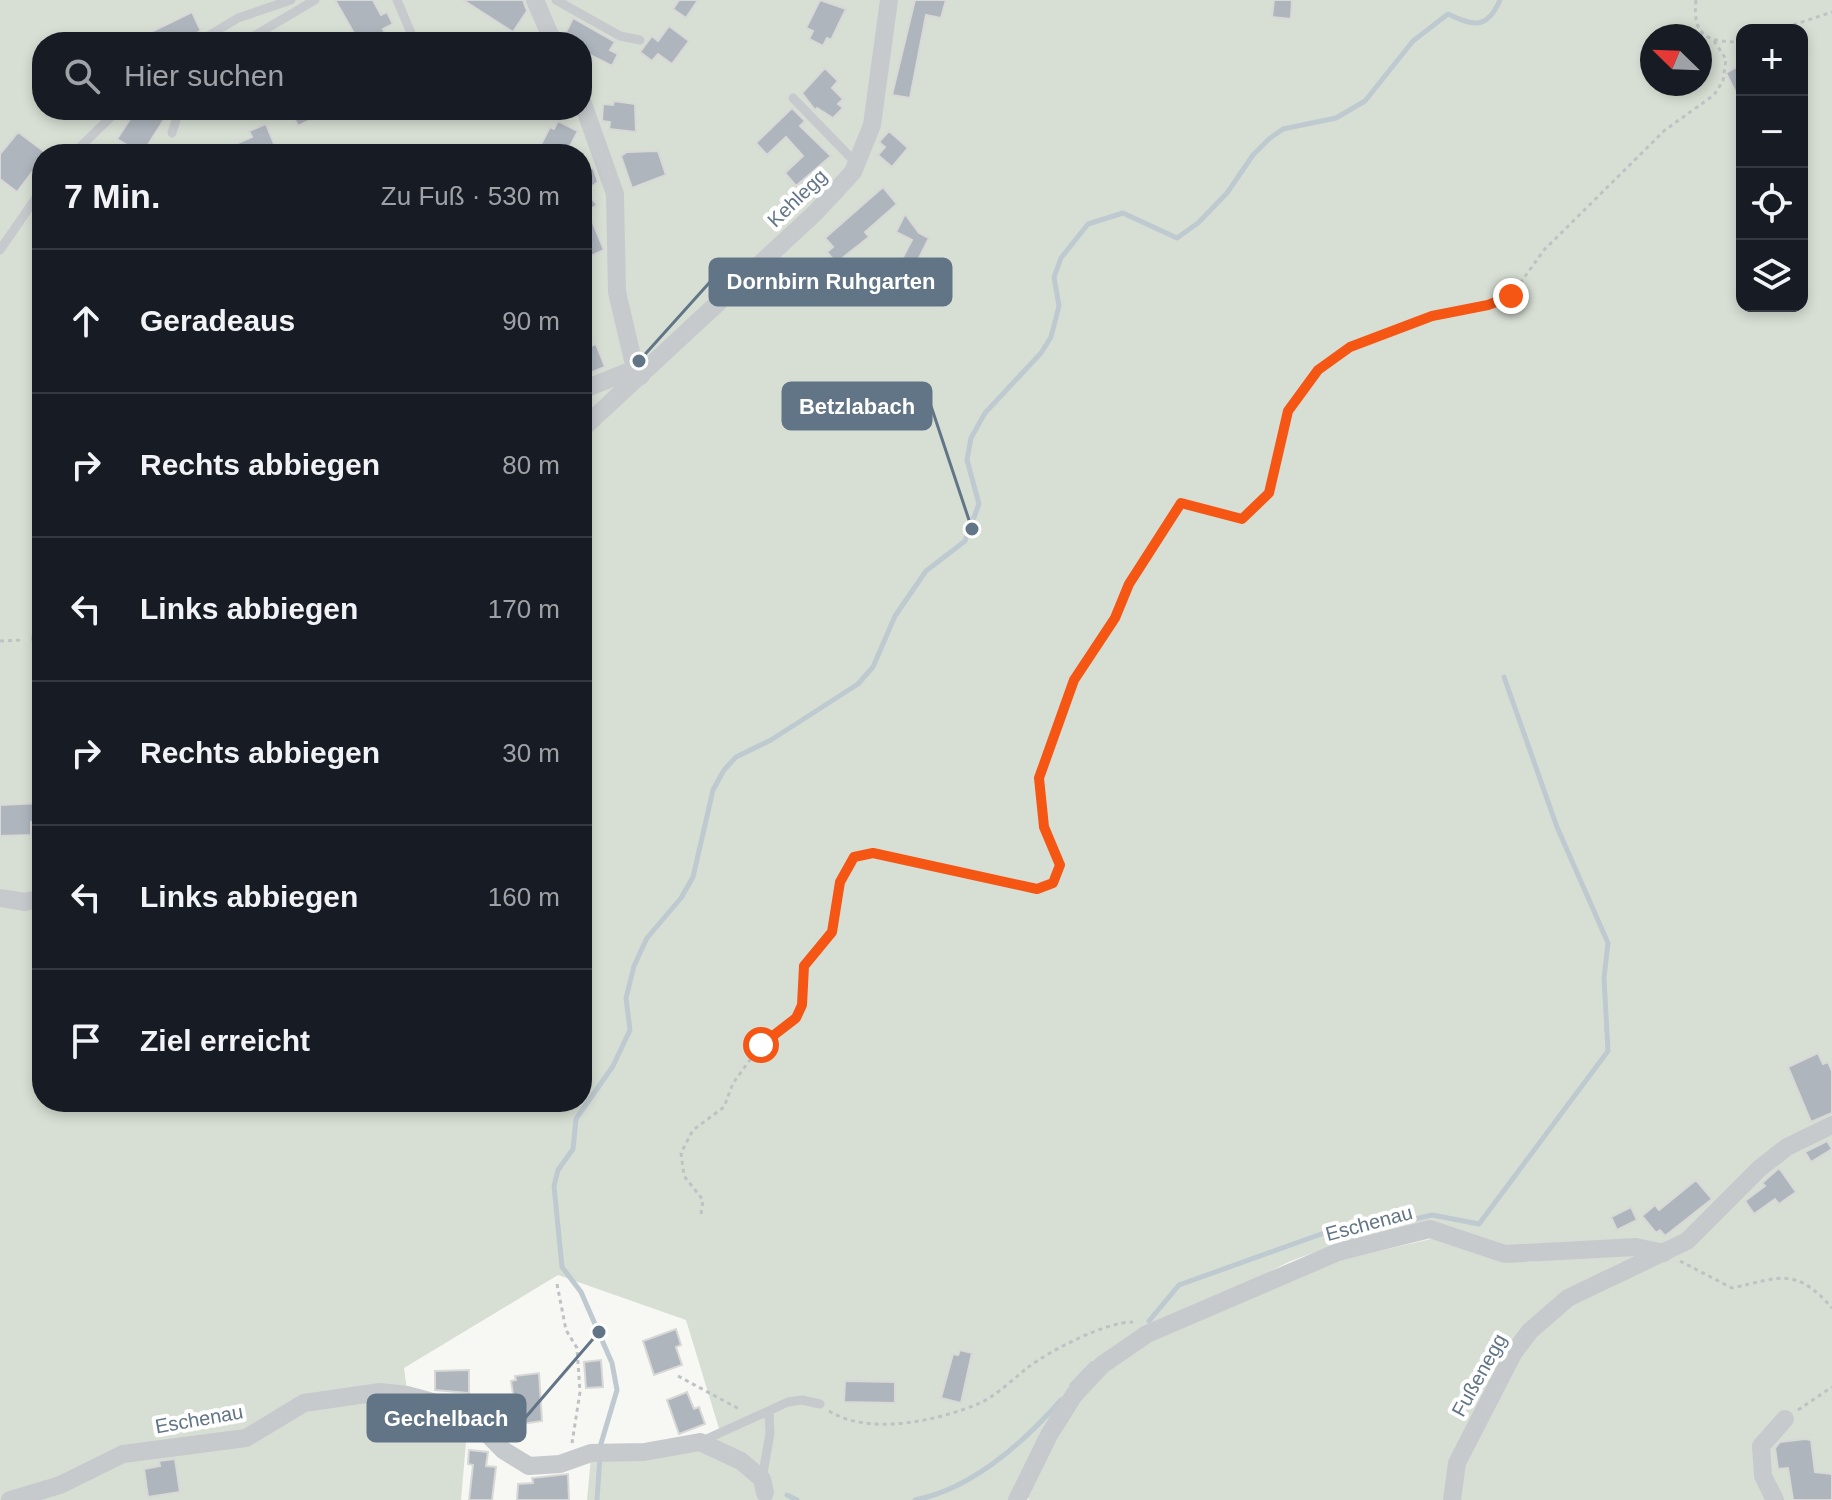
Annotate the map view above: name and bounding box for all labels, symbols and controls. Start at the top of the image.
north arrow [1640,24,1712,96]
map controls [1736,24,1808,312]
button: + [1736,24,1808,96]
search box [32,32,592,120]
icon: search [60,54,104,98]
text: Hier suchen [124,59,284,92]
button: − [1736,96,1808,168]
street label: Kehlegg [763,165,831,231]
button: locate [1736,168,1808,240]
text: 7 Min. [64,177,160,215]
text: Zu Fuß · 530 m [381,181,560,211]
button: layers [1736,240,1808,312]
callout: Dornbirn Ruhgarten [710,259,951,305]
text: Dornbirn Ruhgarten [727,269,936,294]
route end [1493,278,1529,314]
icon: ahead [64,299,108,343]
text: Geradeaus [140,304,295,337]
text: 90 m [502,306,560,336]
callout: Betzlabach [783,383,931,429]
text: Betzlabach [799,394,915,419]
icon: right [64,443,108,487]
text: Rechts abbiegen [140,448,380,481]
text: 80 m [502,450,560,480]
icon: left [64,587,108,631]
text: Links abbiegen [140,592,358,625]
text: 170 m [488,594,560,624]
icon: right [64,731,108,775]
text: Rechts abbiegen [140,736,380,769]
text: 30 m [502,738,560,768]
icon: left [64,875,108,919]
text: Links abbiegen [140,880,358,913]
text: 160 m [488,882,560,912]
icon: arrive [64,1019,108,1063]
text: Ziel erreicht [140,1024,310,1057]
route start [743,1027,779,1063]
street label: Eschenau [1323,1201,1415,1245]
street label: Fußenegg [1447,1330,1511,1420]
callout: Gechelbach [368,1395,525,1441]
street label: Eschenau [153,1400,245,1438]
text: Gechelbach [384,1406,508,1431]

